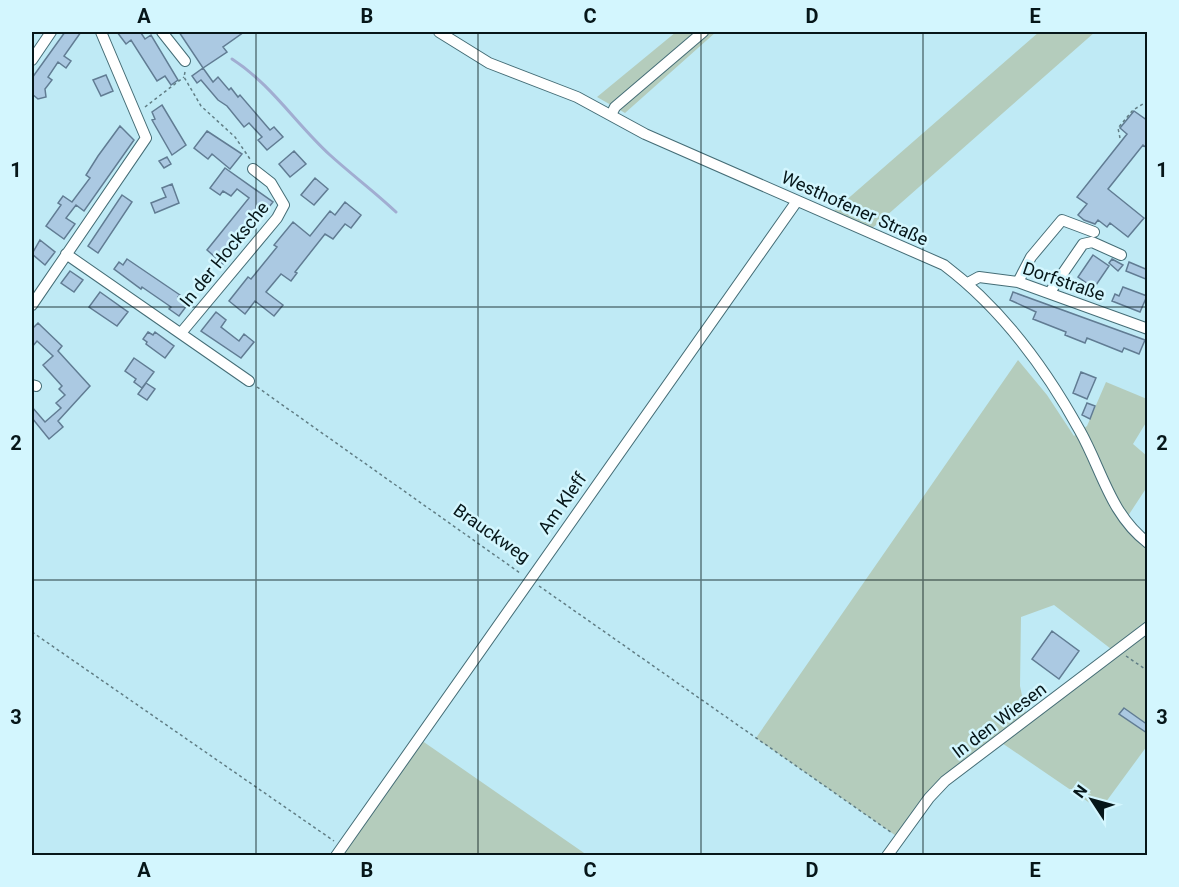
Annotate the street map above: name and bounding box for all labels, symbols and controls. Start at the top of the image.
text: A [137,4,151,28]
text: B [361,4,373,28]
text: C [583,4,597,28]
text: D [806,4,819,28]
text: E [1029,4,1041,28]
text: 1 [10,158,22,182]
text: 1 [1156,158,1168,182]
street label: Westhofener Straße [778,166,932,250]
street label: In der Hocksche [175,197,273,311]
street label: Dorfstraße [1020,257,1108,305]
text: 2 [10,431,22,455]
text: 2 [1156,431,1168,455]
street label: Am Kleff [533,468,591,538]
street label: Brauckweg [450,499,534,567]
street label: In den Wiesen [948,678,1050,762]
text: 3 [10,705,22,729]
text: 3 [1156,705,1168,729]
north arrow [1062,770,1122,830]
text: N [1069,781,1091,802]
text: A [137,858,151,882]
text: B [361,858,373,882]
text: C [583,858,597,882]
text: D [806,858,819,882]
text: E [1029,858,1041,882]

